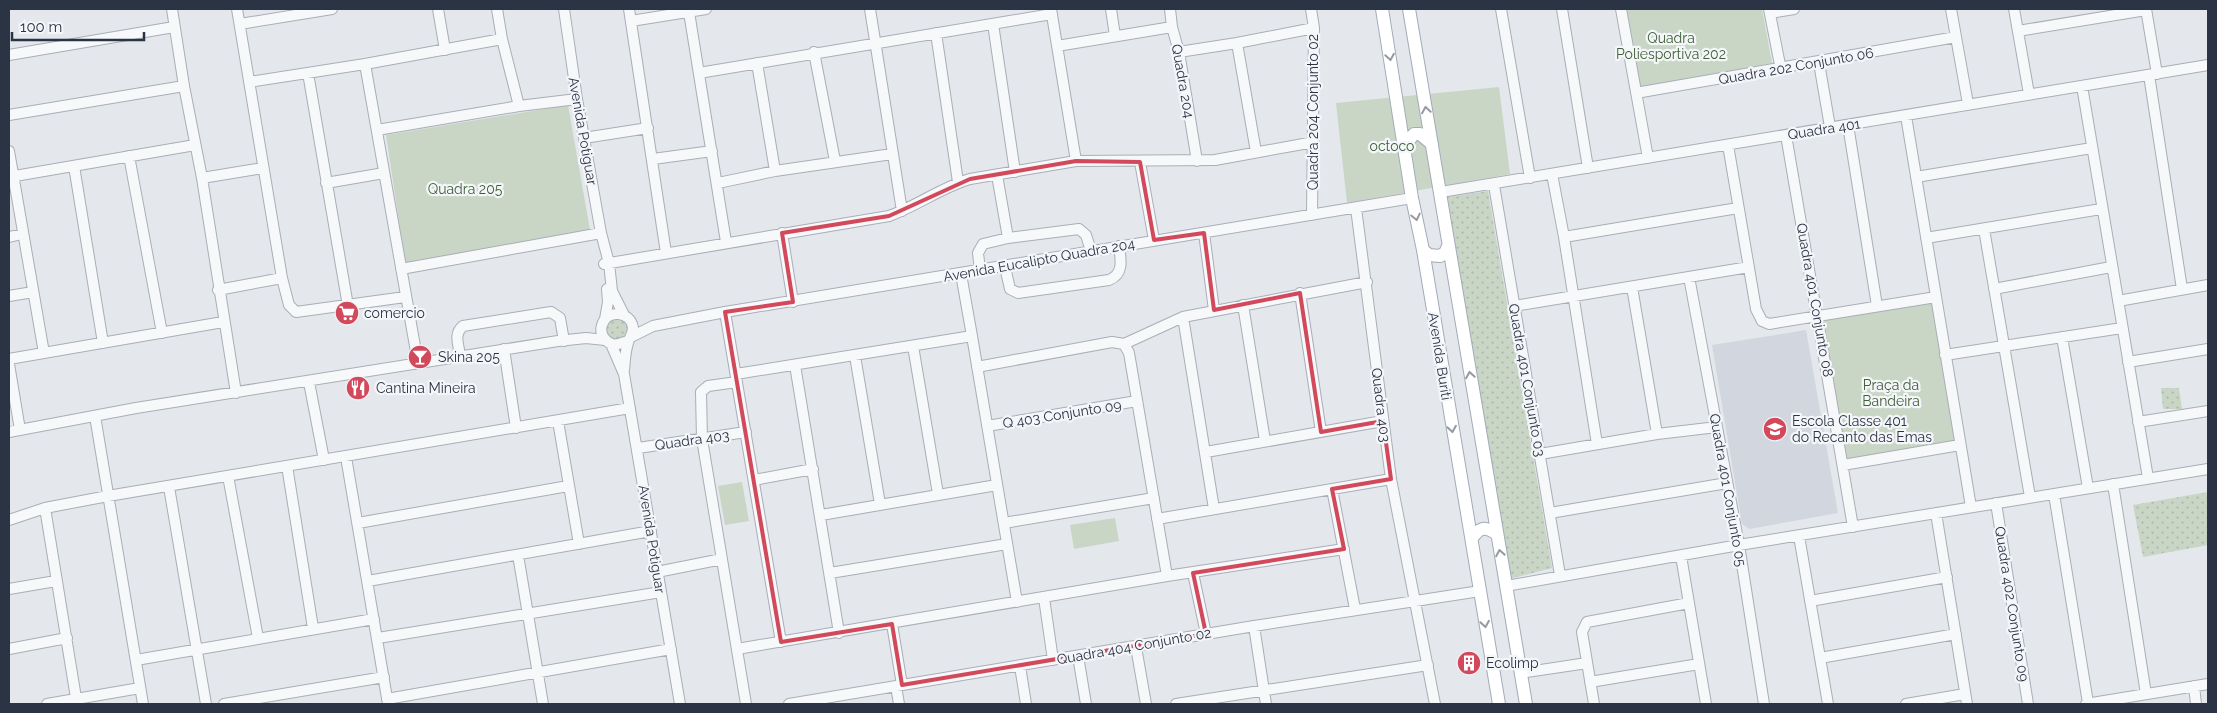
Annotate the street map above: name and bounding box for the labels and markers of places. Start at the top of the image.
supermarket icon: comercio [334,300,360,326]
place label: comercio [364,305,425,321]
bar icon: Skina 205 [407,344,433,370]
place label: Skina 205 [438,349,500,365]
restaurant icon: Cantina Mineira [345,375,371,401]
place label: Cantina Mineira [376,380,476,396]
place label: Escola Classe 401 do Recanto das Emas [1792,413,1932,445]
school or university icon: Escola Classe 401 do Recanto das Emas [1762,416,1788,442]
building icon: Ecolimp [1456,650,1482,676]
place label: Ecolimp [1486,655,1539,671]

